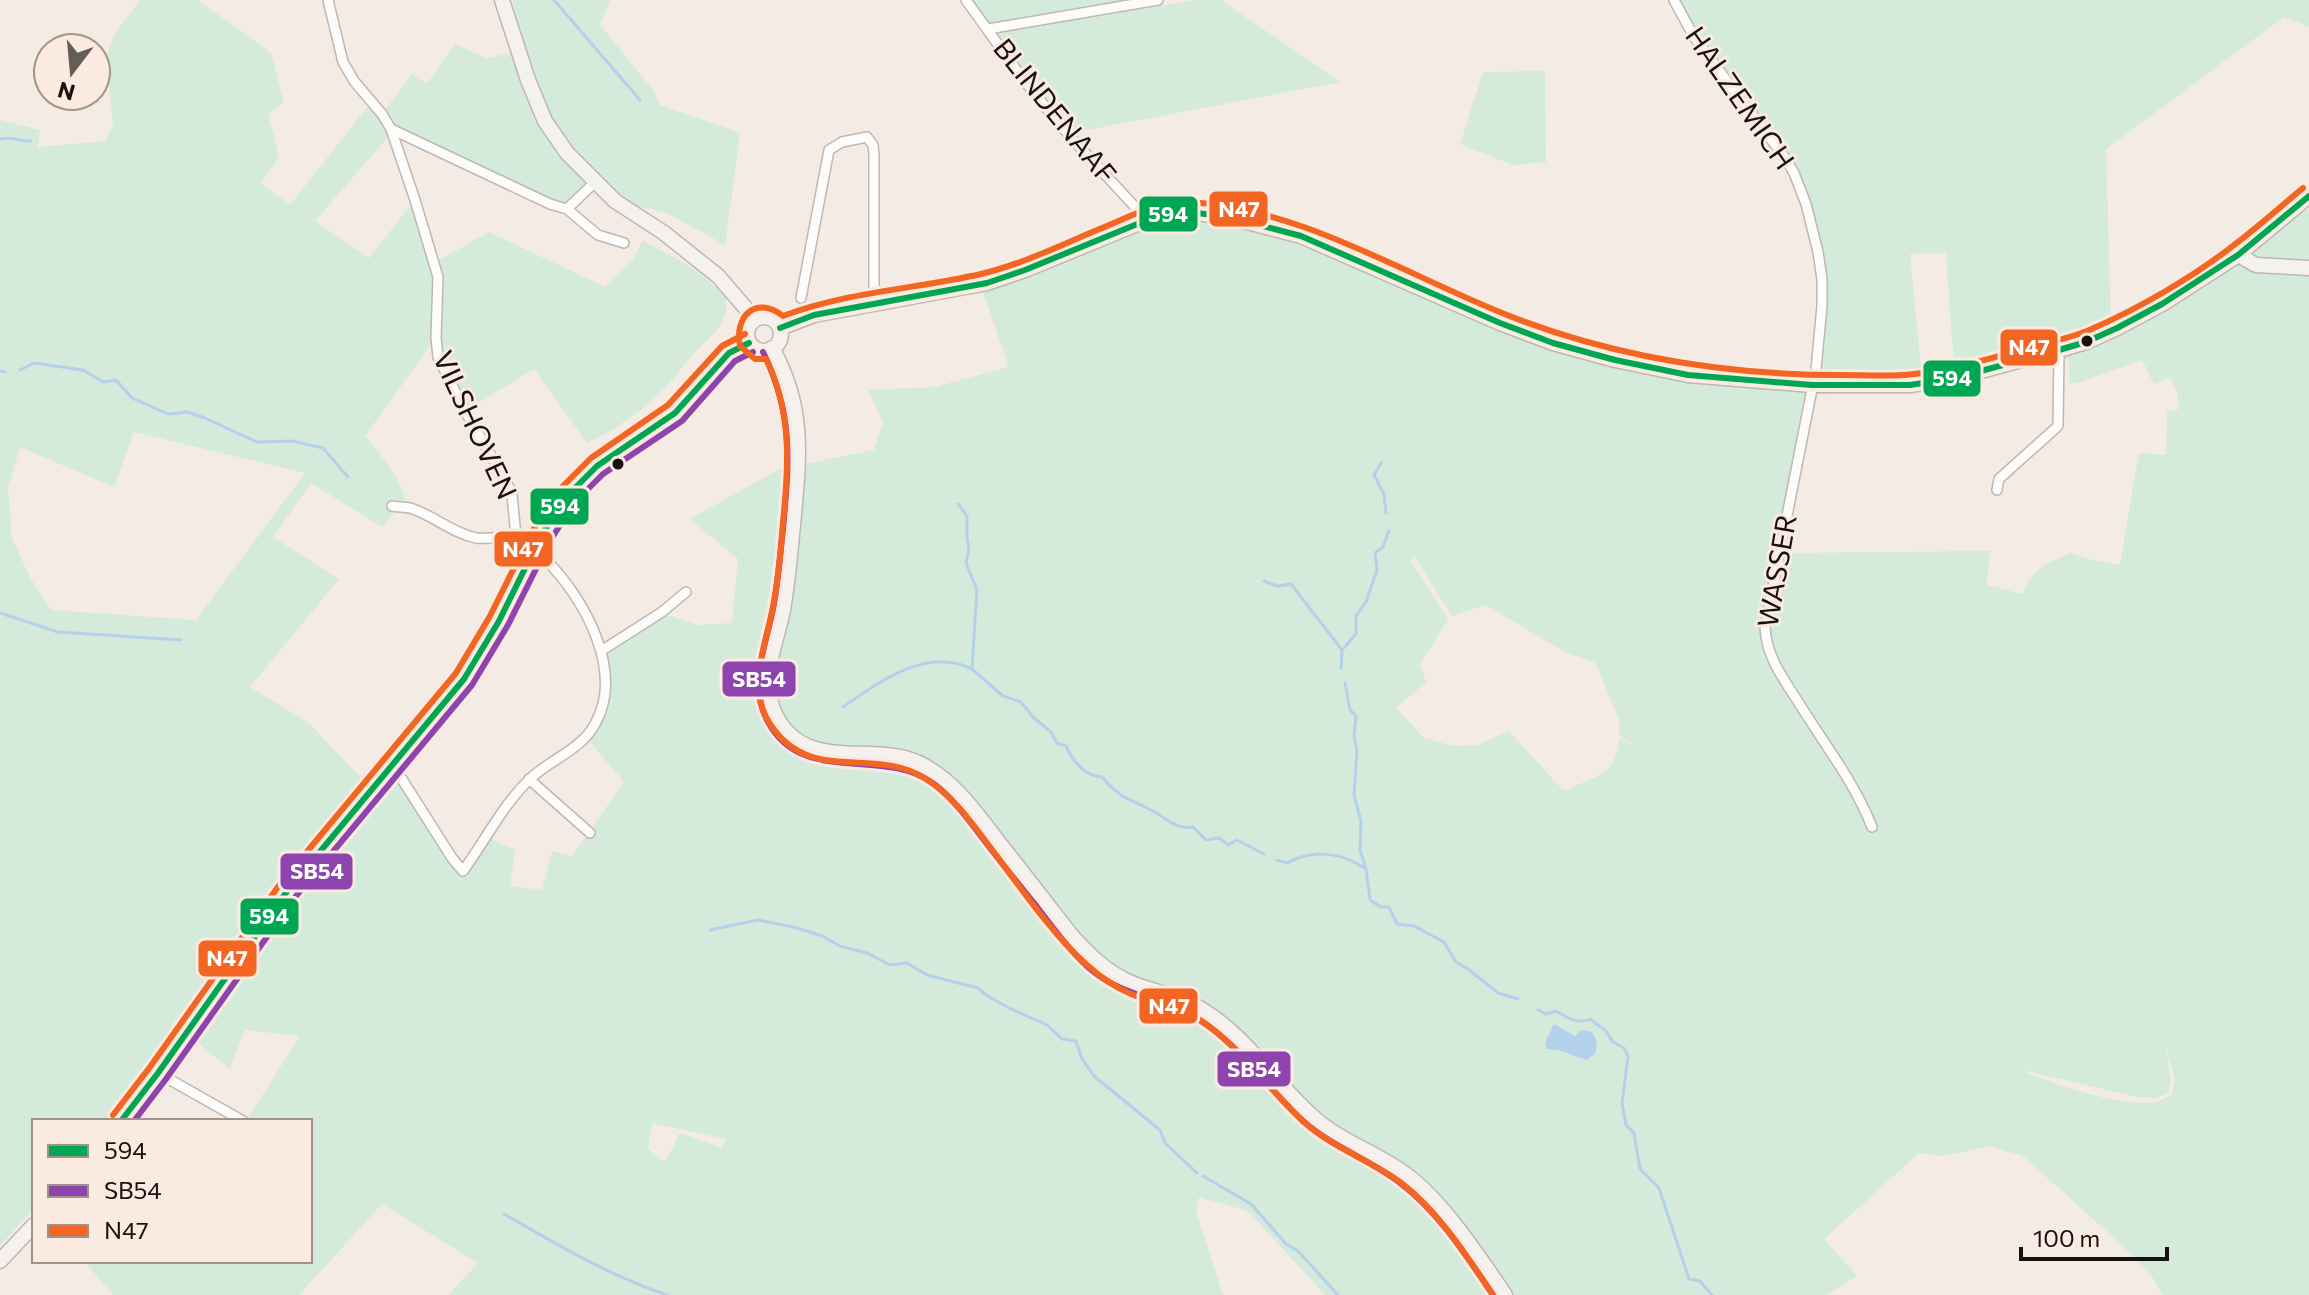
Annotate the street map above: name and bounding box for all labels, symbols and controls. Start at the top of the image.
street label: HALZEMICH [1679,19,1803,175]
street label: BLINDENAAF [987,31,1124,189]
north arrow [32,32,112,112]
text: N [55,76,78,107]
line badge: N47 [1208,190,1269,228]
line badge: 594 [1138,195,1199,233]
text: N47 [1218,195,1260,222]
text: 594 [1148,200,1188,227]
line badge: N47 [1999,328,2059,367]
text: N47 [2008,333,2050,360]
unlabelled marker [2079,333,2095,349]
street label: VILSHOVEN [427,345,525,504]
line badge: 594 [1922,359,1982,398]
text: 594 [1932,364,1972,391]
unlabelled marker [610,456,626,472]
line badge: 594 [529,487,590,526]
text: 594 [540,492,580,519]
street label: WASSER [1749,512,1803,630]
line badge: N47 [493,530,554,568]
text: N47 [502,535,544,562]
line badge: SB54 [721,660,797,698]
text: SB54 [732,665,786,692]
line badge: SB54 [279,852,354,891]
text: SB54 [290,857,344,884]
line badge: 594 [239,897,300,936]
text: 594 [249,902,289,929]
line badge: N47 [197,939,258,978]
text: N47 [206,944,248,971]
line badge: N47 [1138,987,1199,1025]
text: N47 [1148,992,1190,1019]
line badge: SB54 [1216,1050,1292,1088]
text: SB54 [1227,1055,1281,1082]
legend [32,1119,312,1263]
text: 594 [104,1135,147,1164]
text: SB54 [104,1175,162,1204]
scale bar [2021,1211,2167,1261]
text: N47 [104,1215,149,1244]
text: 100 m [2033,1223,2100,1252]

